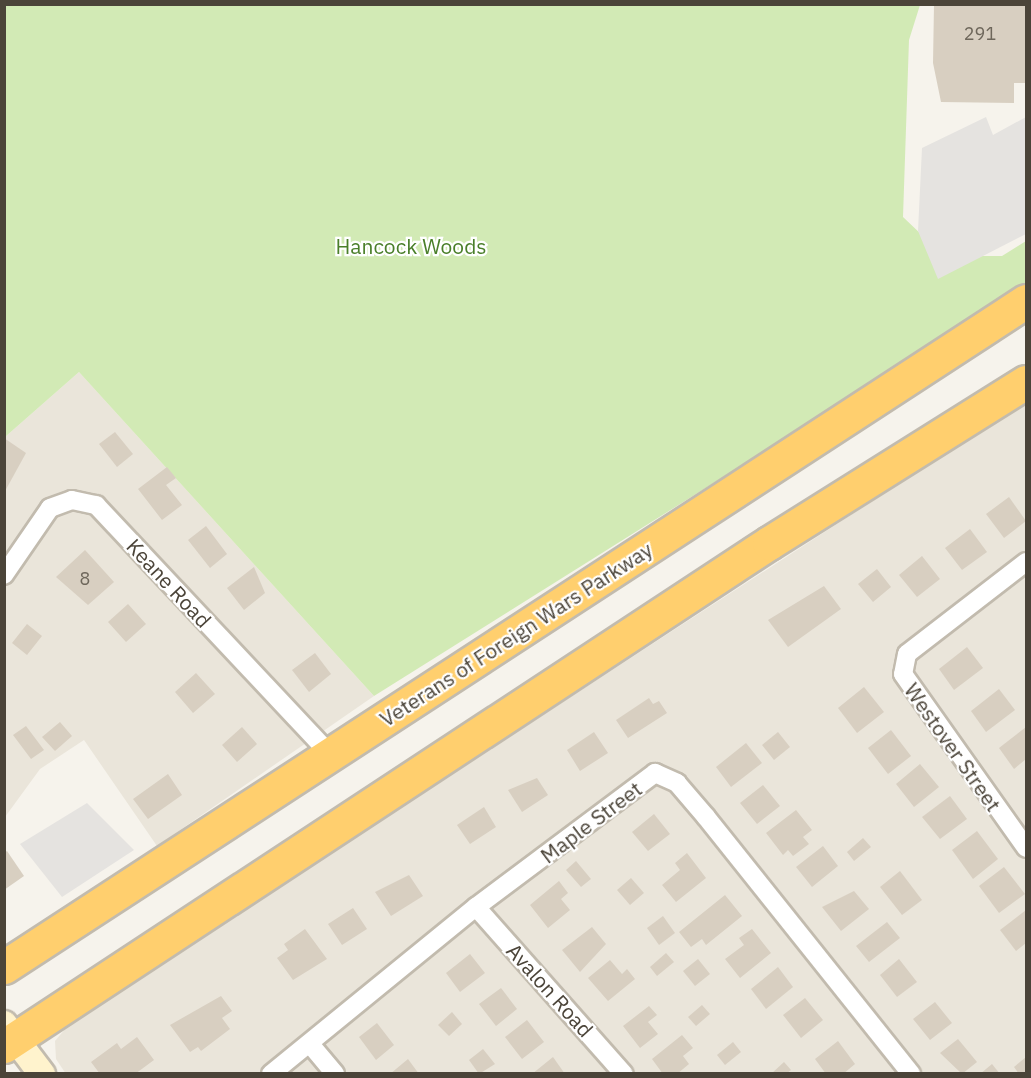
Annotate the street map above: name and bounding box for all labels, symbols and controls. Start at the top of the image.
house number: 291 [964,23,996,45]
park label: Hancock Woods [335,233,487,259]
street label: Keane Road [122,533,216,633]
street label: Veterans of Foreign Wars Parkway [375,536,657,732]
house number: 8 [80,568,90,590]
street label: Westover Street [899,678,1007,816]
street label: Maple Street [535,776,647,868]
street label: Avalon Road [501,938,599,1042]

